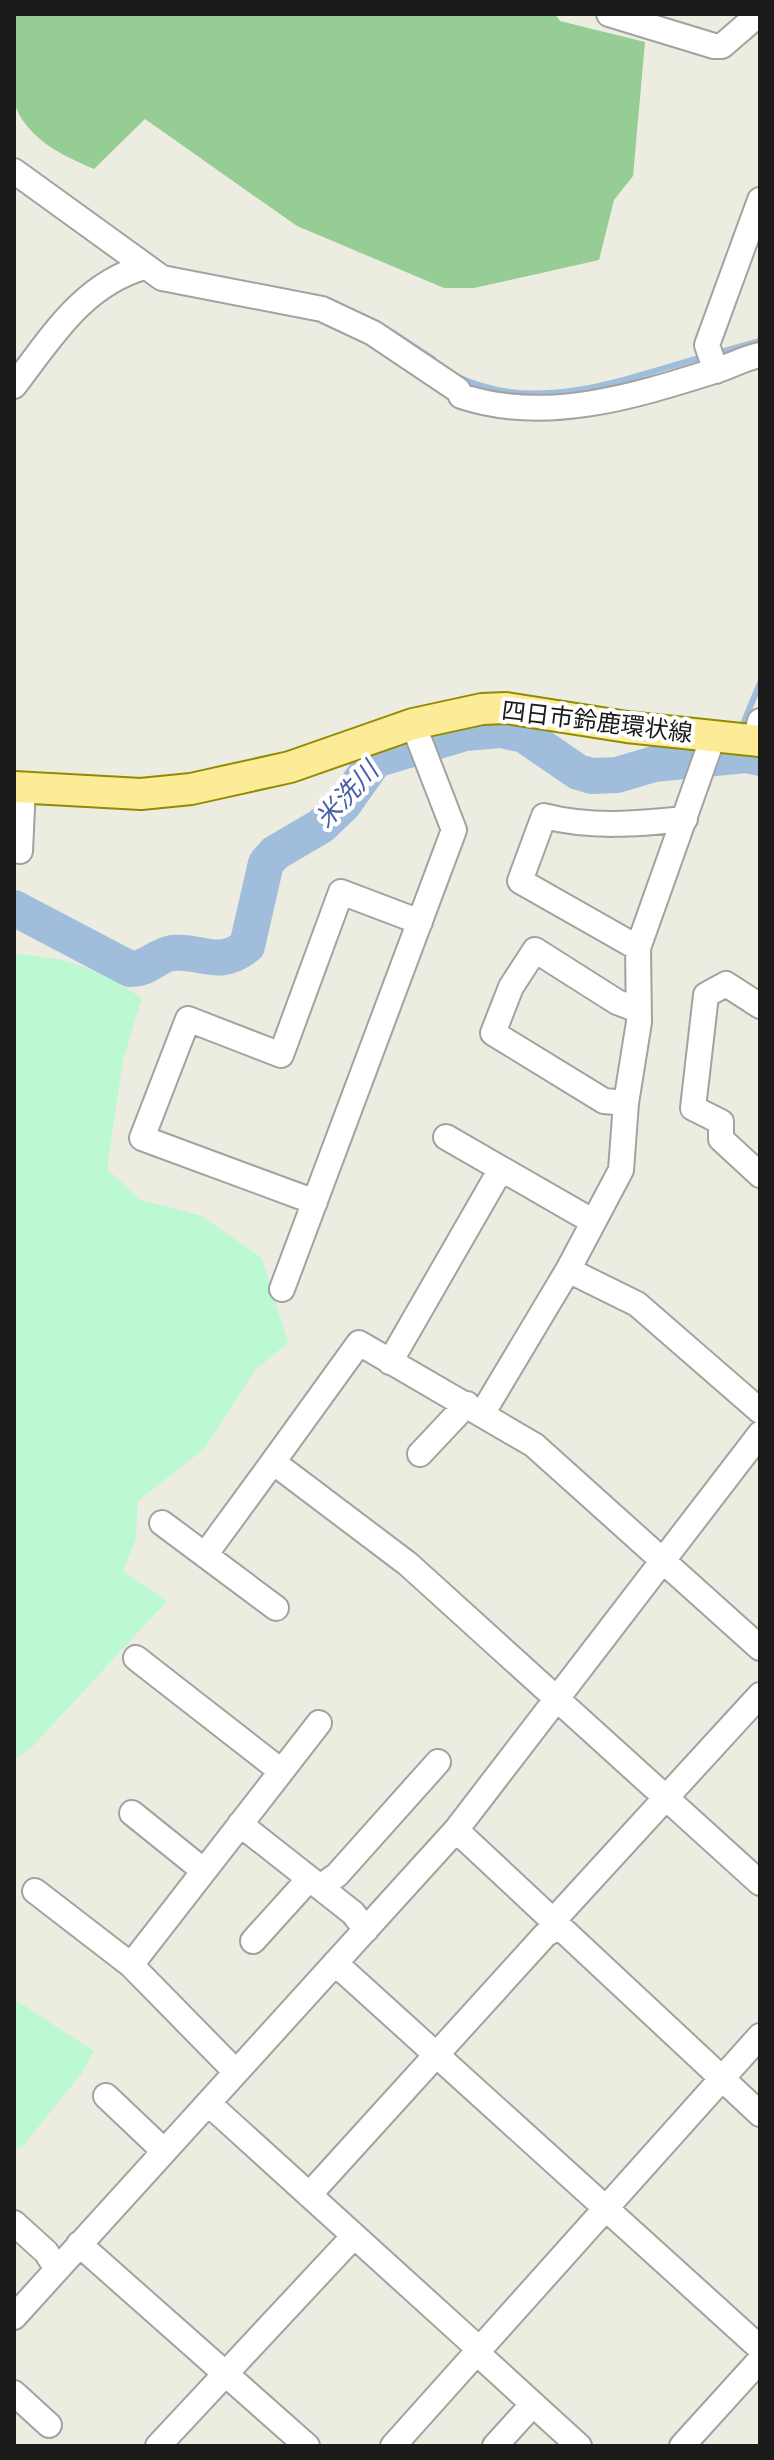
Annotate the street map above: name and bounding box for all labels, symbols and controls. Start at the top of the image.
street label: 四日市鈴鹿環状線 [500,696,694,748]
water label: 米洗川 [309,754,387,834]

